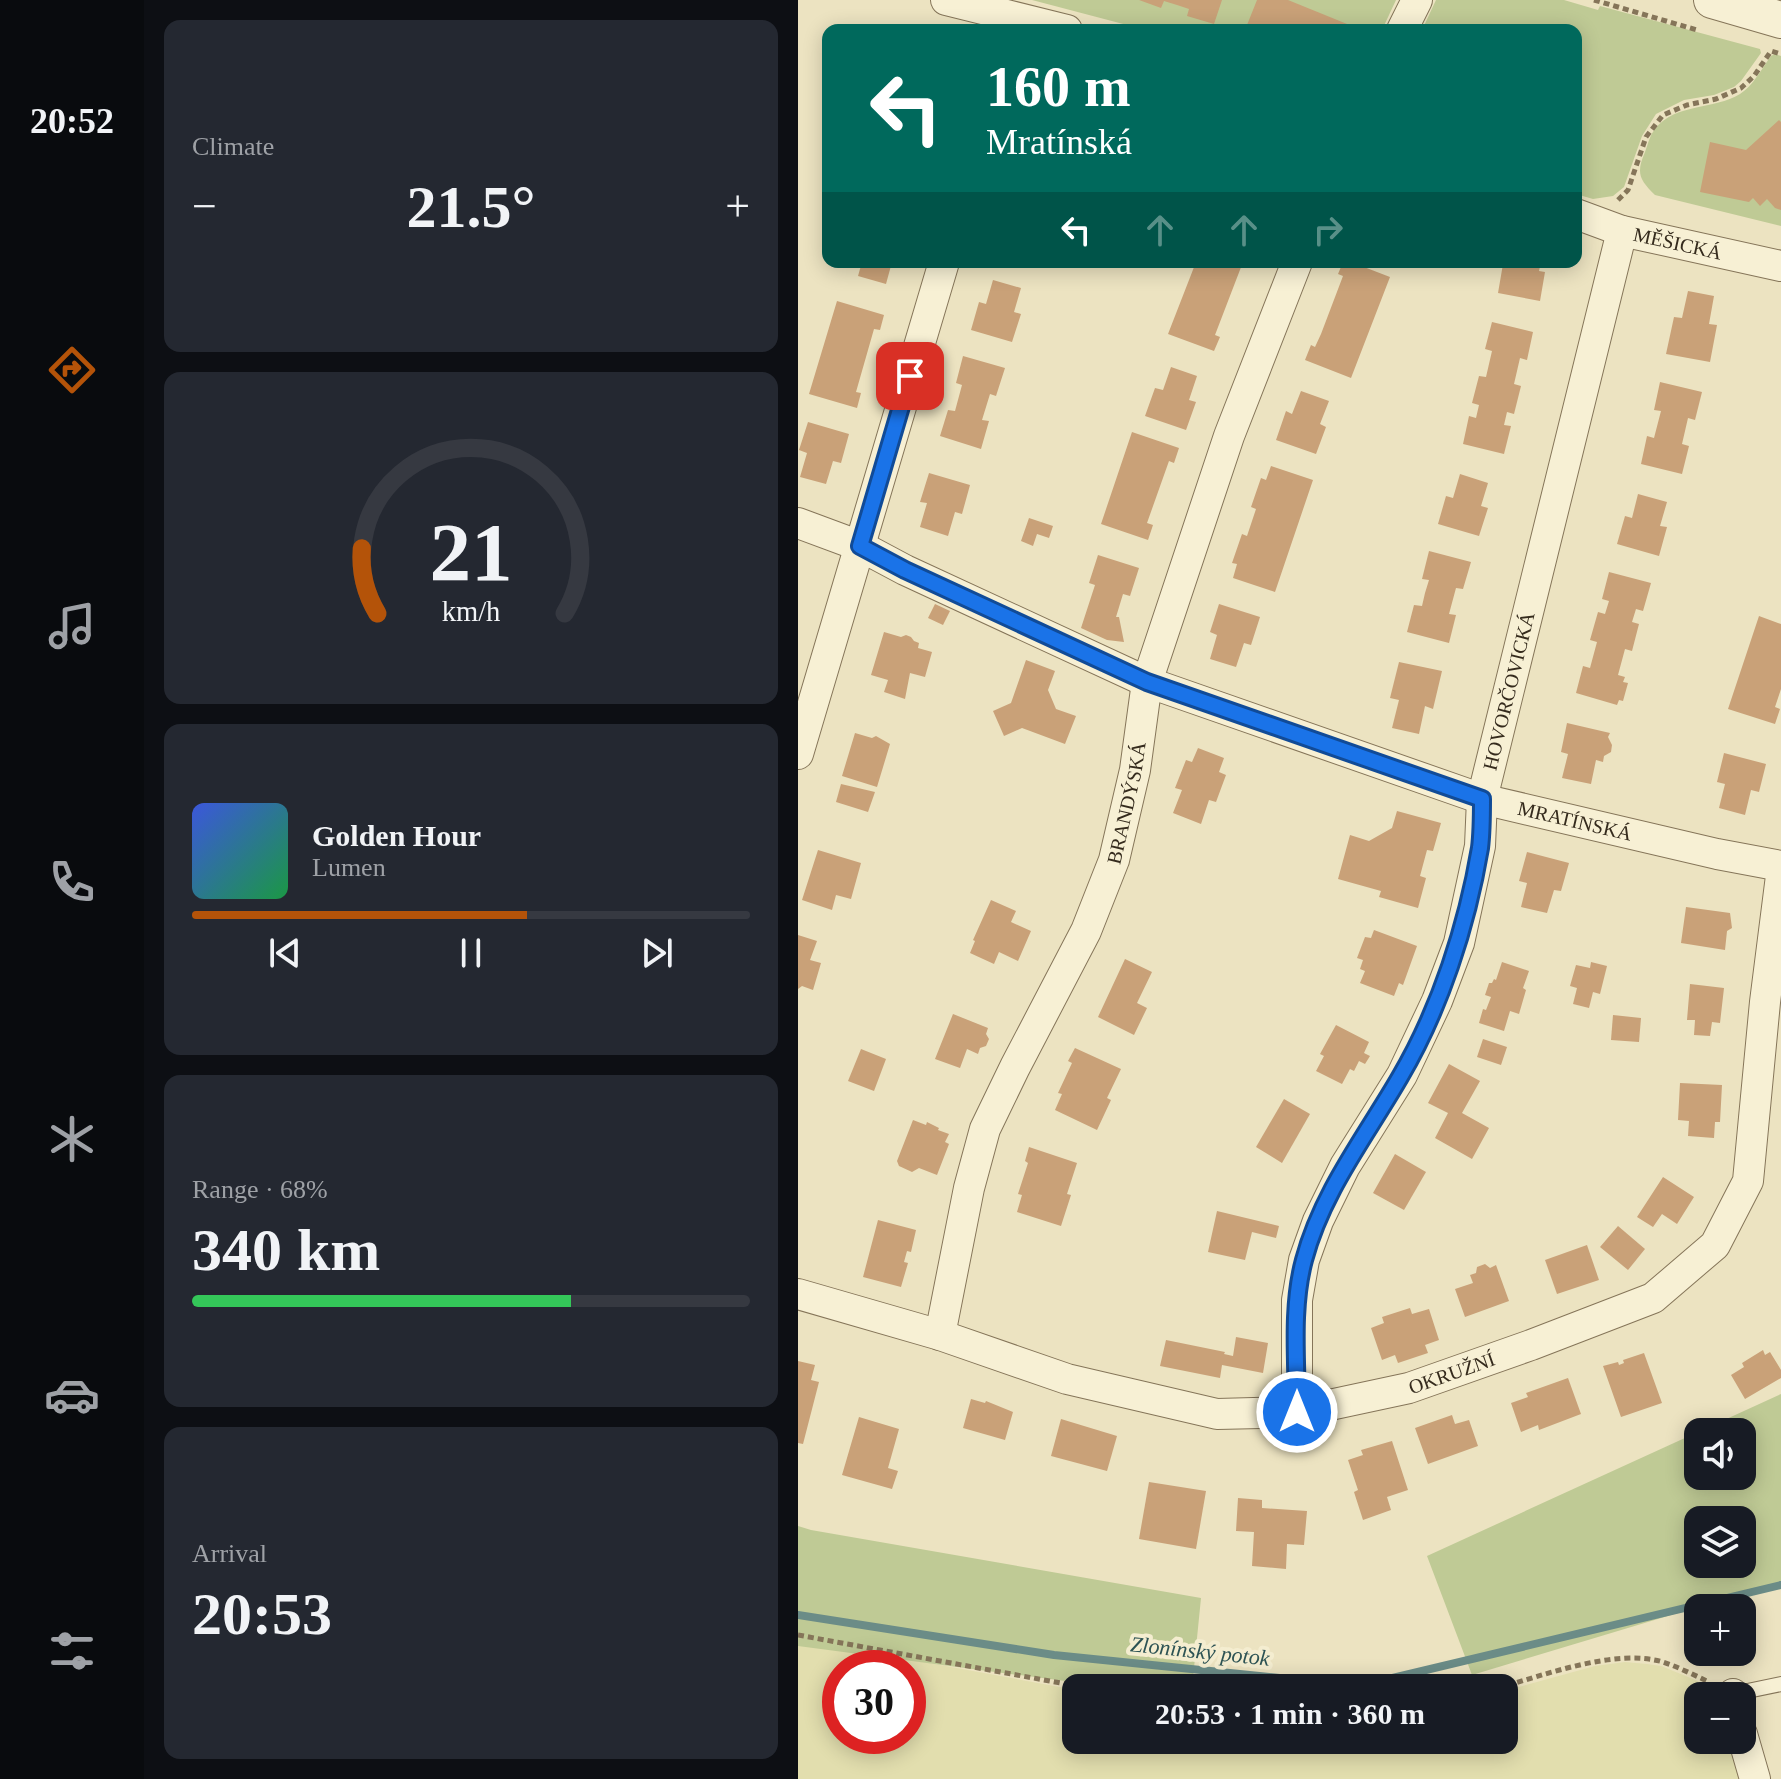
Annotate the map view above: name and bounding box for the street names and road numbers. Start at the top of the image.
street label: MĚŠICKÁ [1631,223,1725,264]
street label: HOVORČOVICKÁ [1478,609,1539,773]
street label: BRANDÝSKÁ [1102,740,1150,866]
street label: MRATÍNSKÁ [1516,797,1635,845]
street label: OKRUŽNÍ [1406,1348,1498,1398]

